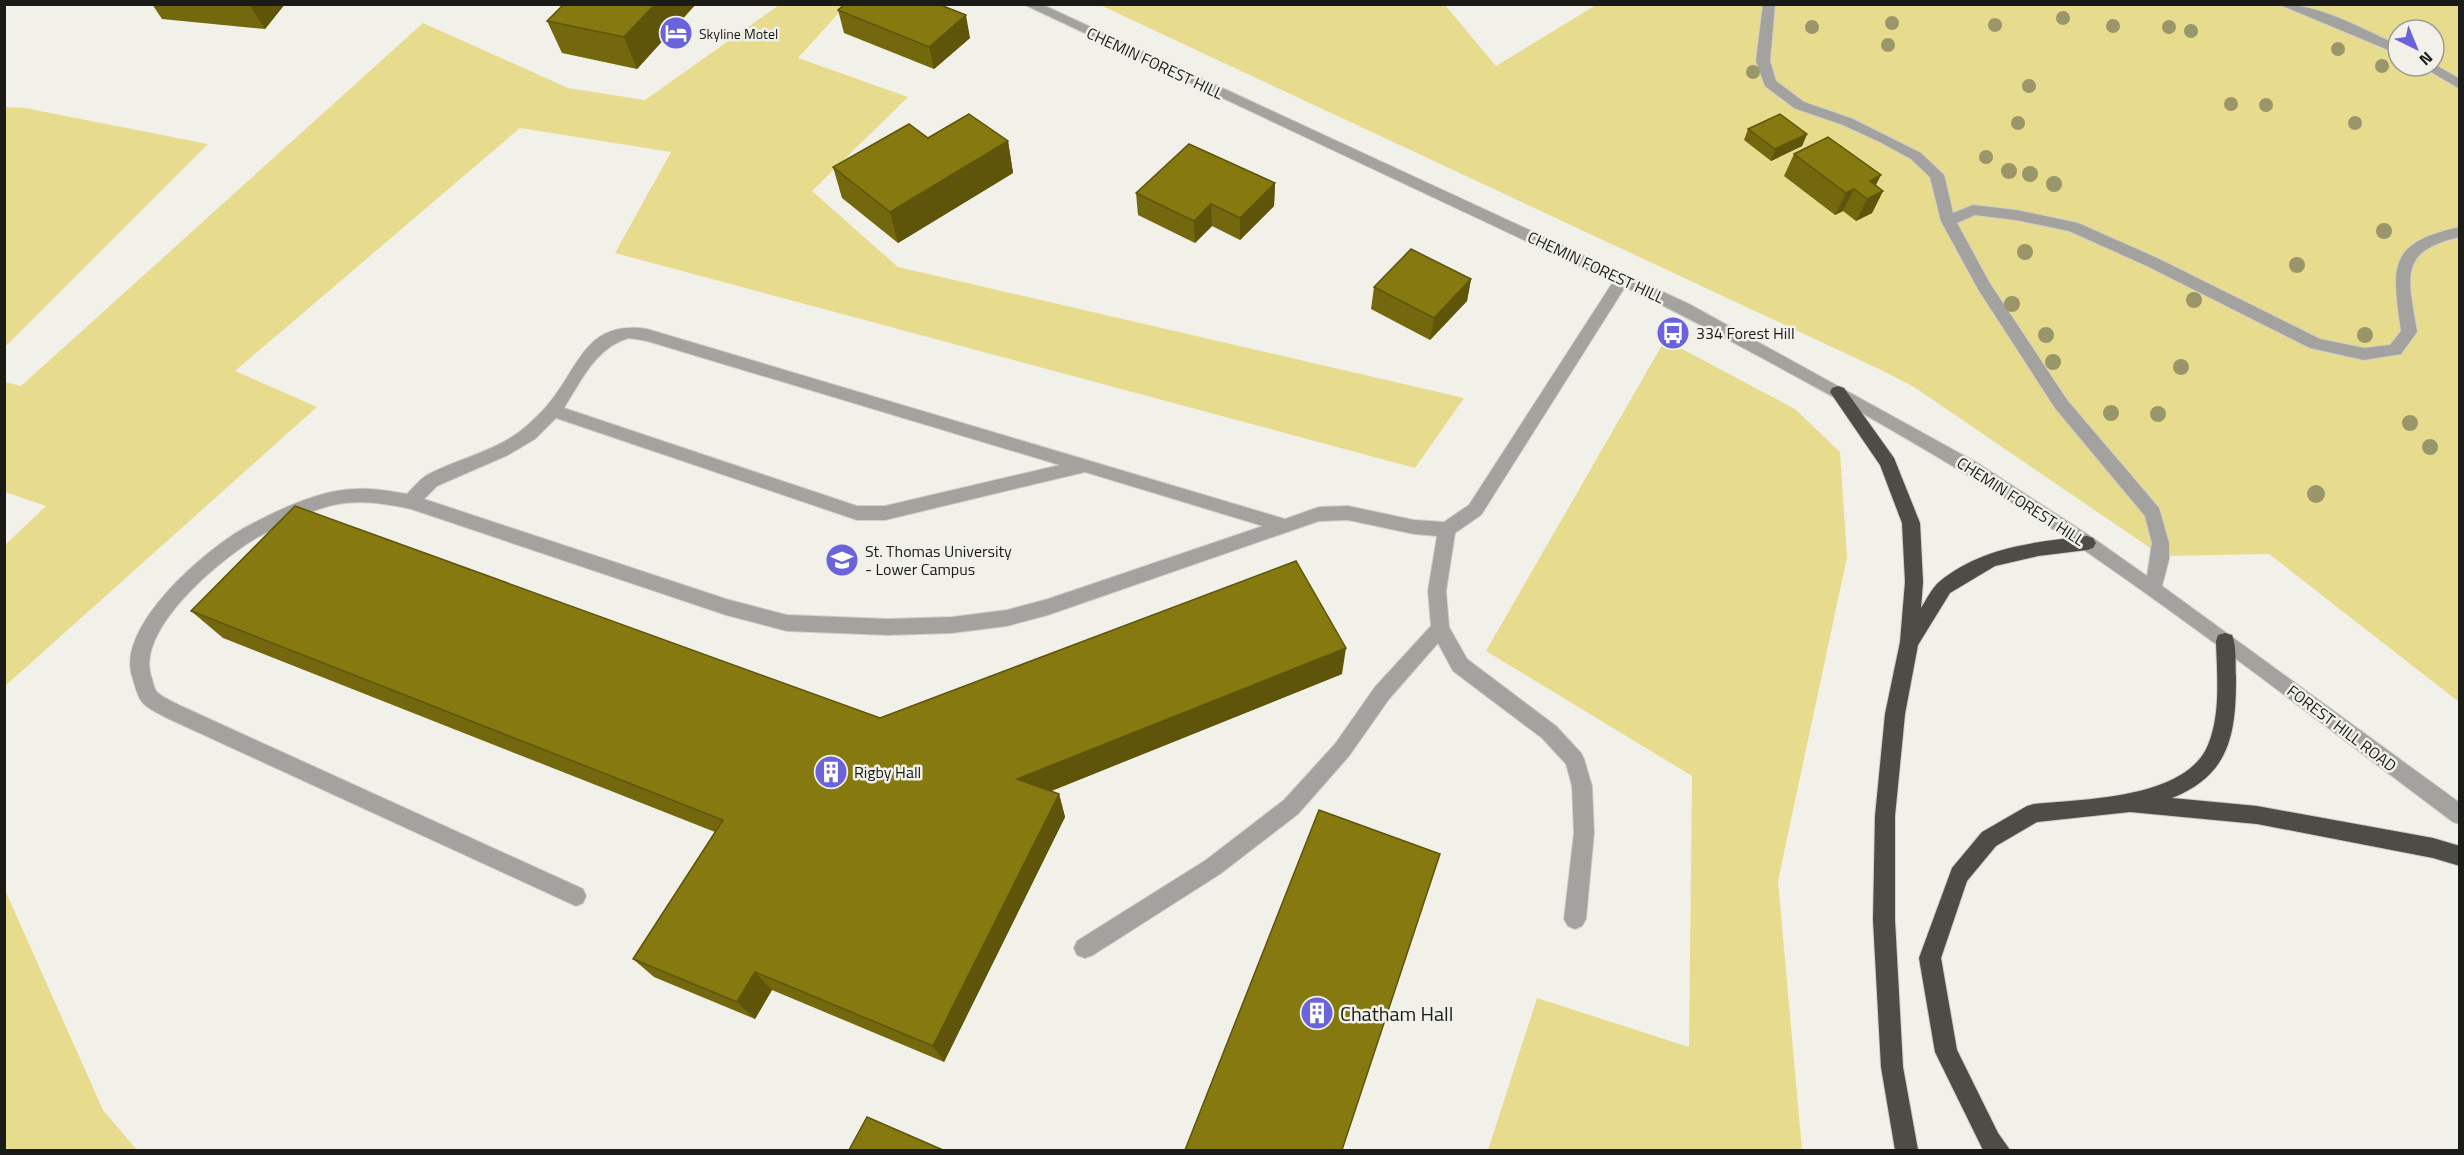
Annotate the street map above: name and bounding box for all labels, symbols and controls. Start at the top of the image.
hotel icon: Skyline Motel [658,15,694,51]
north arrow [2386,18,2446,78]
street label: CHEMIN FOREST HILL [1083,21,1228,105]
place label: Skyline Motel [699,23,778,44]
text: N [2414,46,2438,72]
street label: CHEMIN FOREST HILL [1524,225,1669,309]
bus stop icon: 334 Forest Hill [1655,315,1691,351]
place label: 334 Forest Hill [1696,321,1795,345]
street label: CHEMIN FOREST HILL [1952,451,2090,552]
place label: St. Thomas University - Lower Campus [865,539,1012,581]
school or university icon: St. Thomas University - Lower Campus [824,542,860,578]
street label: FOREST HILL ROAD [2282,679,2402,777]
building icon: Rigby Hall [813,754,849,790]
place label: Rigby Hall [854,760,921,784]
building icon: Chatham Hall [1299,995,1335,1031]
place label: Chatham Hall [1340,998,1453,1029]

